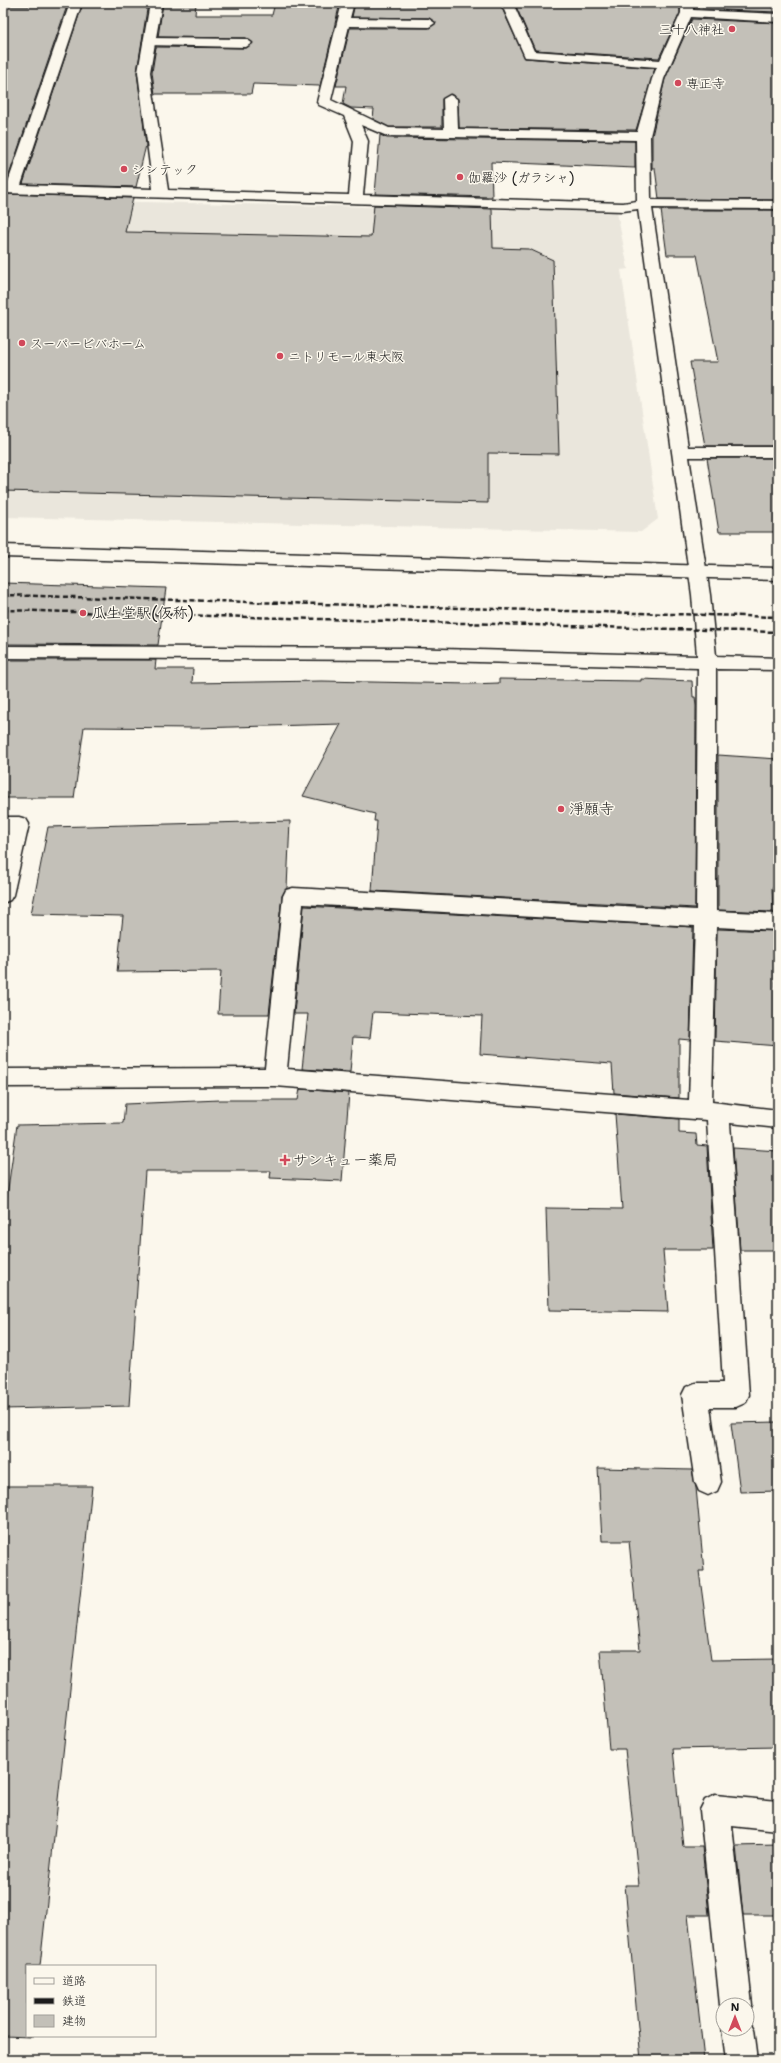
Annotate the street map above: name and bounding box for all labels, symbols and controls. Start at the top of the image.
place label: 三十八神社 [659,21,724,38]
marker: 三十八神社 [727,24,737,34]
place label: 専正寺 [686,75,725,92]
marker: 専正寺 [673,78,683,88]
place label: シンテック [132,161,198,178]
marker: シンテック [119,164,129,174]
place label: 伽羅沙 (ガラシャ) [468,169,574,186]
marker: 伽羅沙 (ガラシャ) [455,172,465,182]
place label: スーパービバホーム [30,335,146,352]
marker: スーパービバホーム [17,338,27,348]
place label: ニトリモール東大阪 [288,348,404,365]
marker: ニトリモール東大阪 [275,351,285,361]
place label: 瓜生堂駅(仮称) [91,603,194,623]
marker: 瓜生堂駅(仮称) [78,608,88,618]
place label: 淨願寺 [569,799,614,819]
marker: 淨願寺 [556,804,566,814]
place label: サンキュー薬局 [293,1150,398,1170]
marker: サンキュー薬局 [280,1155,290,1165]
legend [26,1965,156,2037]
text: 道路 [62,1973,86,1989]
text: 鉄道 [62,1993,86,2009]
north arrow [715,1997,755,2037]
text: N [731,2000,740,2015]
text: 建物 [62,2013,86,2029]

